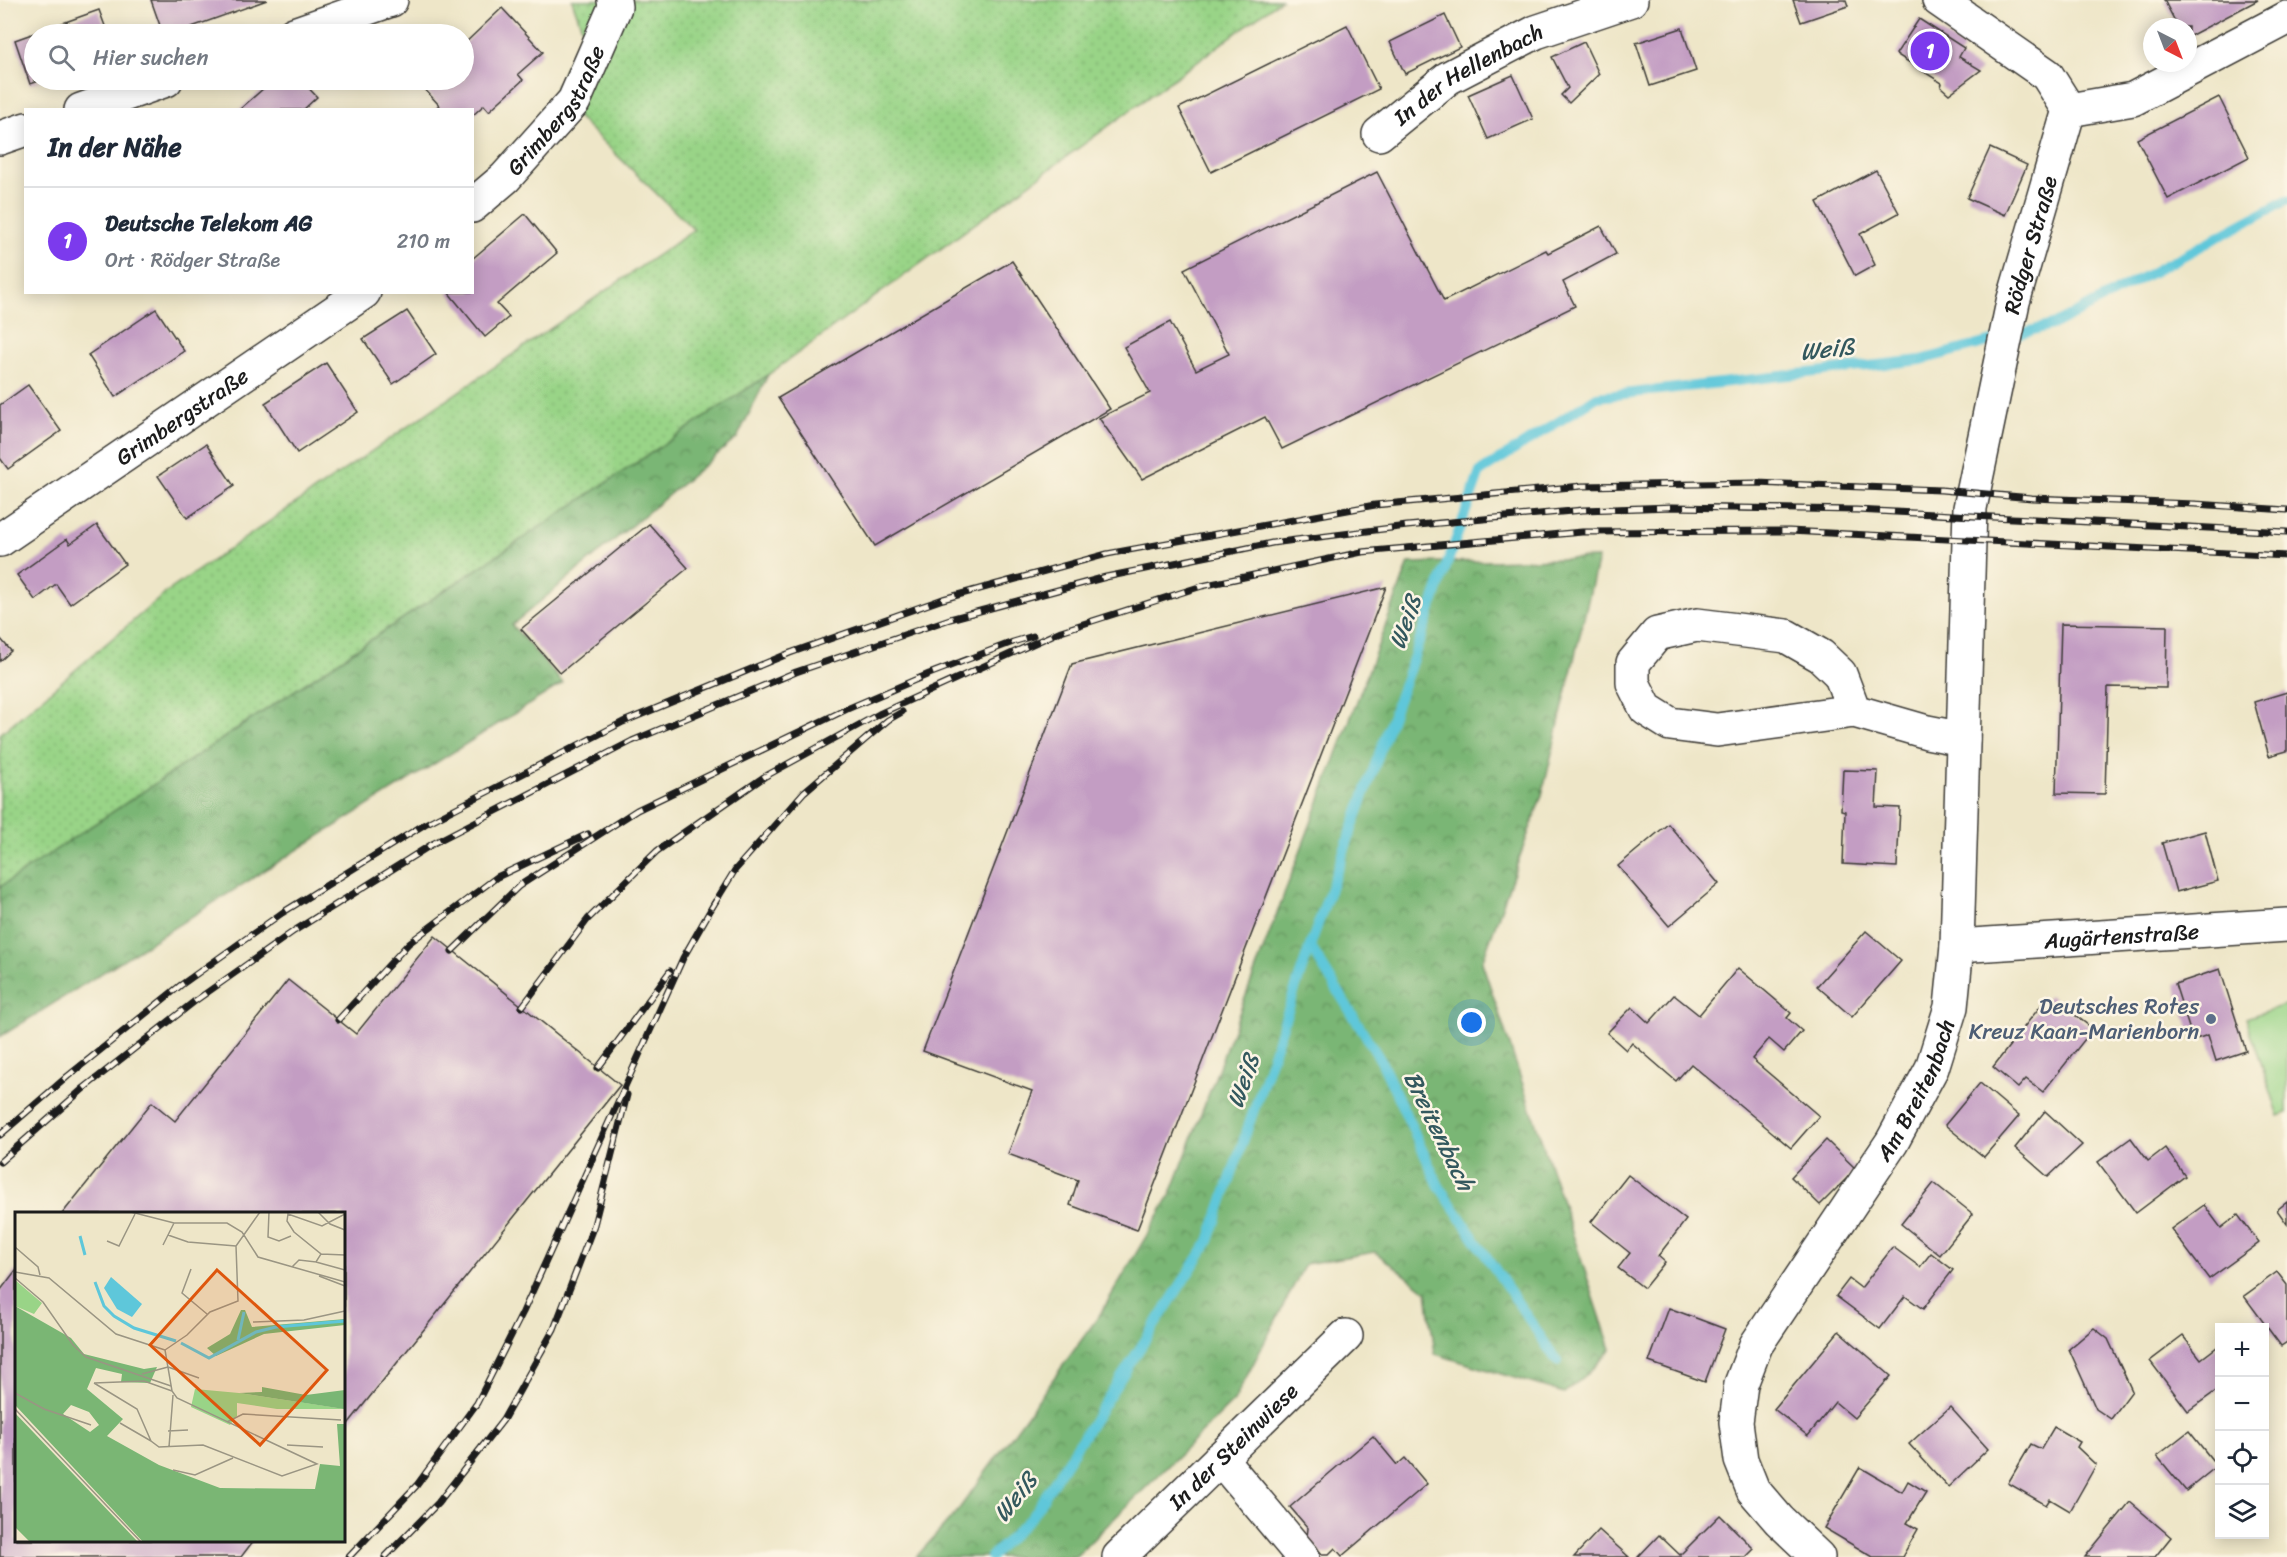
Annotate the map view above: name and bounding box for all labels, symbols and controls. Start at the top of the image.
street label: In der Hellenbach [1383,12,1550,136]
north arrow [2143,18,2197,72]
search box [24,24,474,90]
pin: 1 [1910,28,1950,74]
text: Hier suchen [93,38,208,77]
street label: Grimbergstraße [496,39,616,185]
icon: search [45,41,78,74]
text: In der Nähe [48,124,182,170]
street label: Rödger Straße [1991,171,2068,318]
text: Deutsche Telekom AG [105,204,312,243]
text: 1 [63,224,72,259]
text: 210 m [397,224,450,259]
text: Ort · Rödger Straße [105,243,280,278]
water label: Weiß [1798,325,1859,373]
street label: Grimbergstraße [107,357,257,476]
water label: Weiß [1376,587,1434,654]
street label: Augärtenstraße [2042,911,2200,960]
place label: Deutsches Rotes Kreuz Kaan-Marienborn [1969,987,2200,1051]
your location [1457,1008,1486,1037]
marker: Deutsches Rotes Kreuz Kaan-Marienborn [2204,1012,2218,1026]
street label: Am Breitenbach [1864,1014,1966,1170]
water label: Weiß [1214,1046,1272,1113]
water label: Breitenbach [1392,1064,1487,1200]
inset map [15,1212,345,1542]
map controls [2215,1323,2269,1539]
button: + [2215,1323,2269,1377]
street label: In der Steinwiese [1158,1373,1308,1520]
button: − [2215,1377,2269,1431]
button: locate [2215,1431,2269,1485]
water label: Weiß [982,1461,1050,1531]
button: layers [2215,1485,2269,1539]

